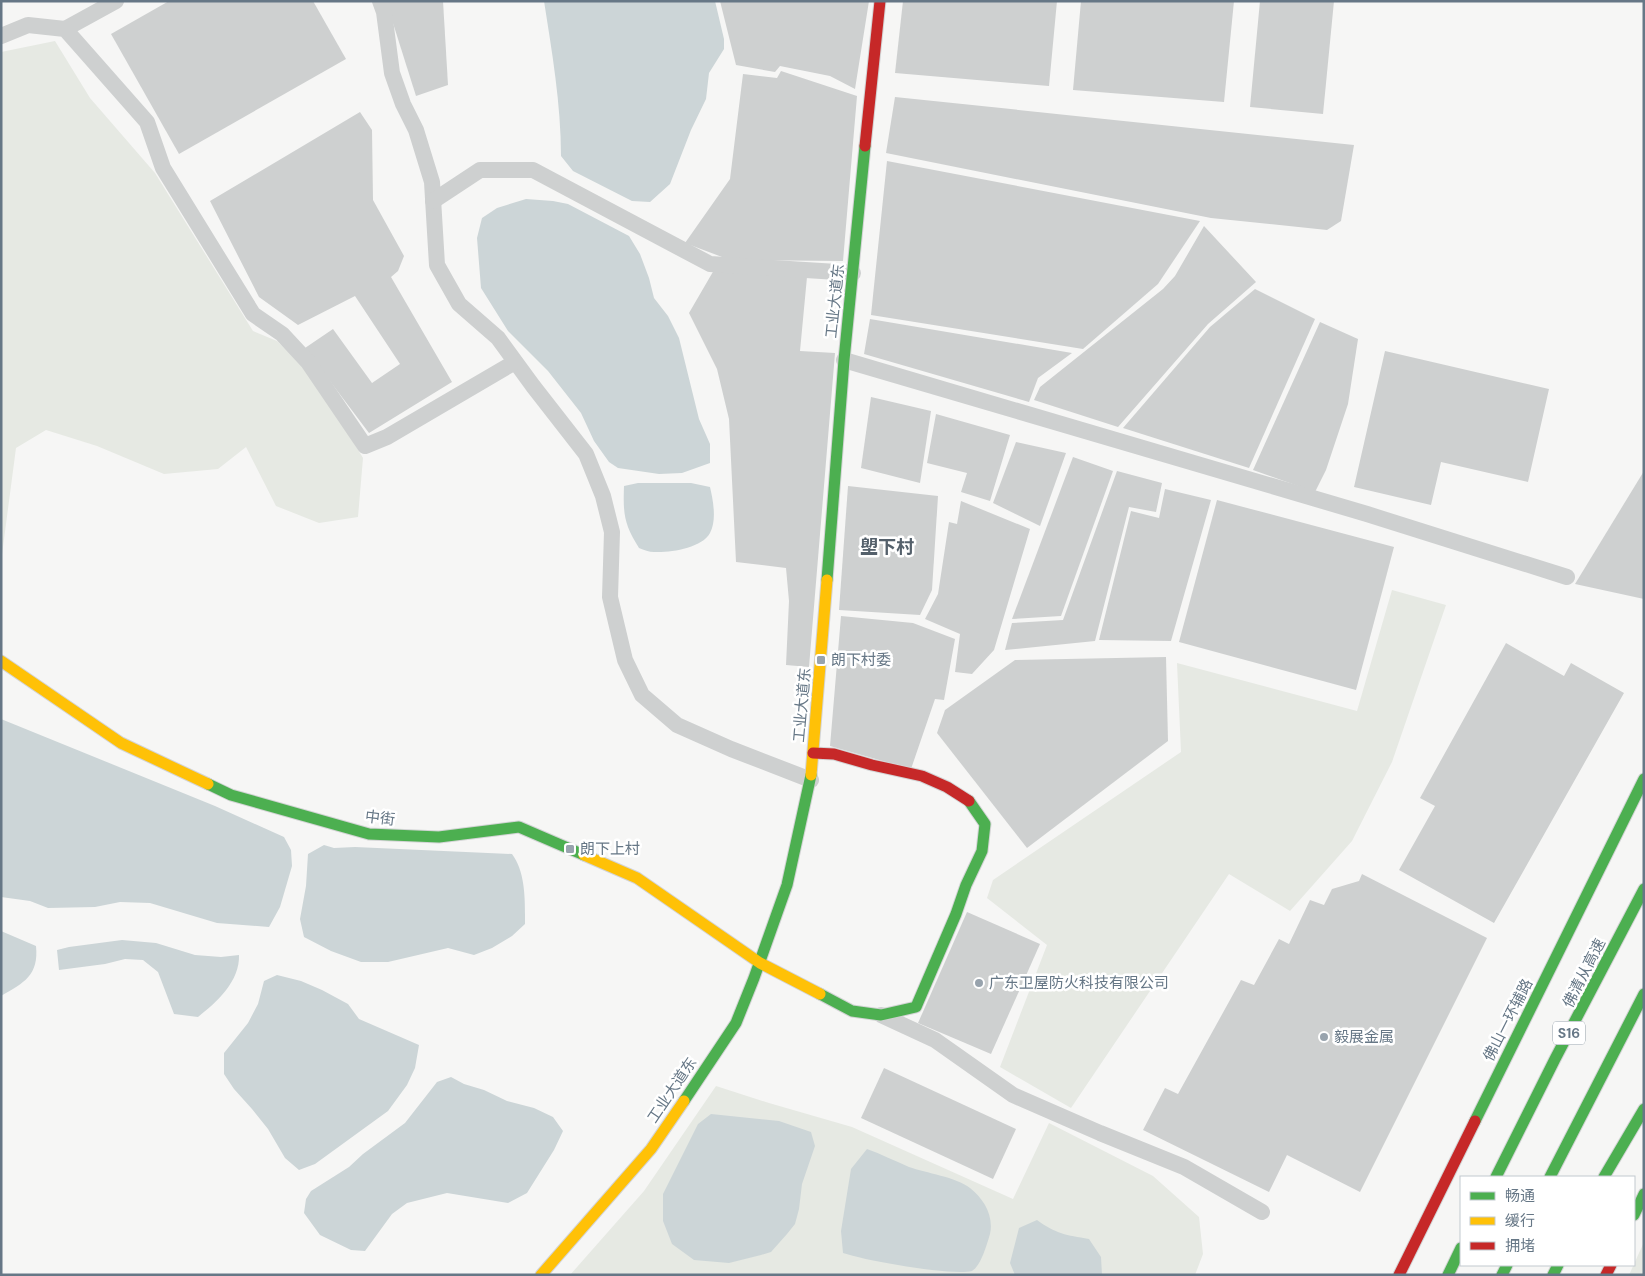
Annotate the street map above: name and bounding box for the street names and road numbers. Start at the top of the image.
street label: 工业大道东 [821,263,849,339]
street label: 工业大道东 [789,667,815,743]
street label: 中街 [364,806,396,830]
street label: 佛清从高速 [1558,935,1610,1011]
street label: 佛山一环辅路 [1479,975,1537,1065]
road number: S16 [1553,1021,1585,1044]
street label: 工业大道东 [643,1053,701,1127]

